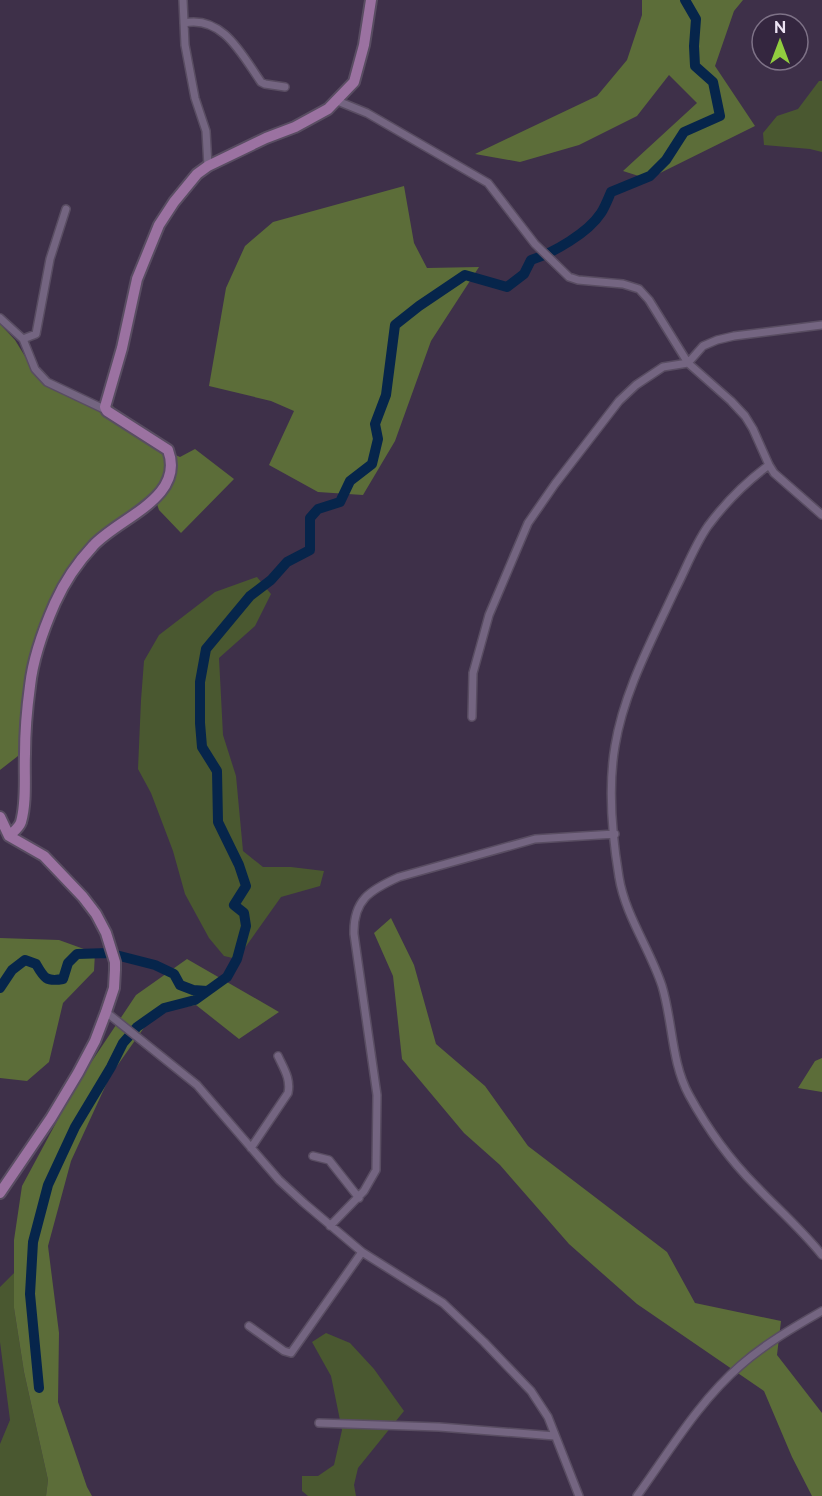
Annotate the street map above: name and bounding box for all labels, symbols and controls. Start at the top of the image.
north arrow [750,12,810,72]
text: N [774,18,786,37]

